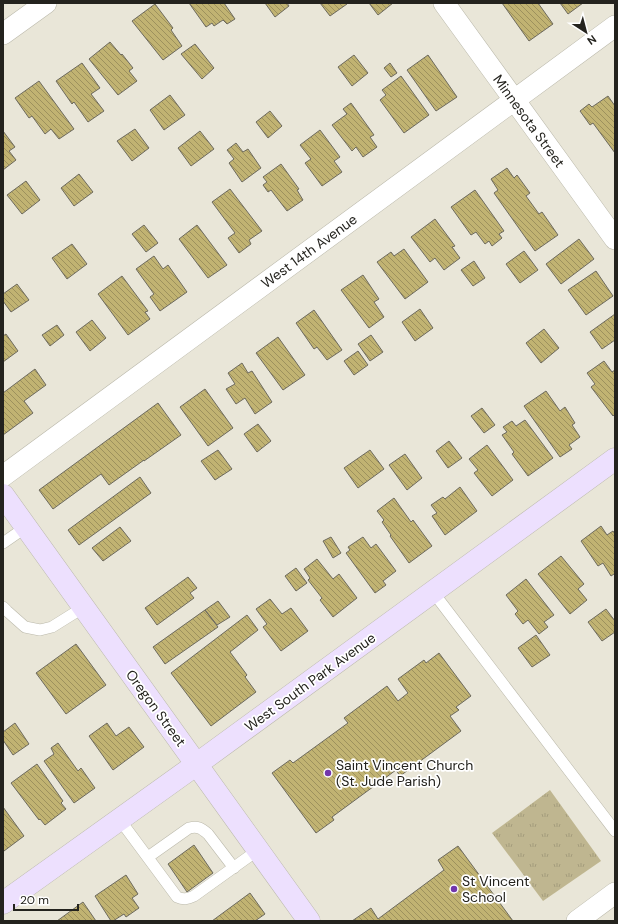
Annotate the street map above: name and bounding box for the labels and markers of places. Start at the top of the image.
place label: Saint Vincent Church (St. Jude Parish) [336,756,473,790]
marker: Saint Vincent Church (St. Jude Parish) [323,768,333,778]
place label: St Vincent School [462,872,530,906]
marker: St Vincent School [449,884,459,894]

